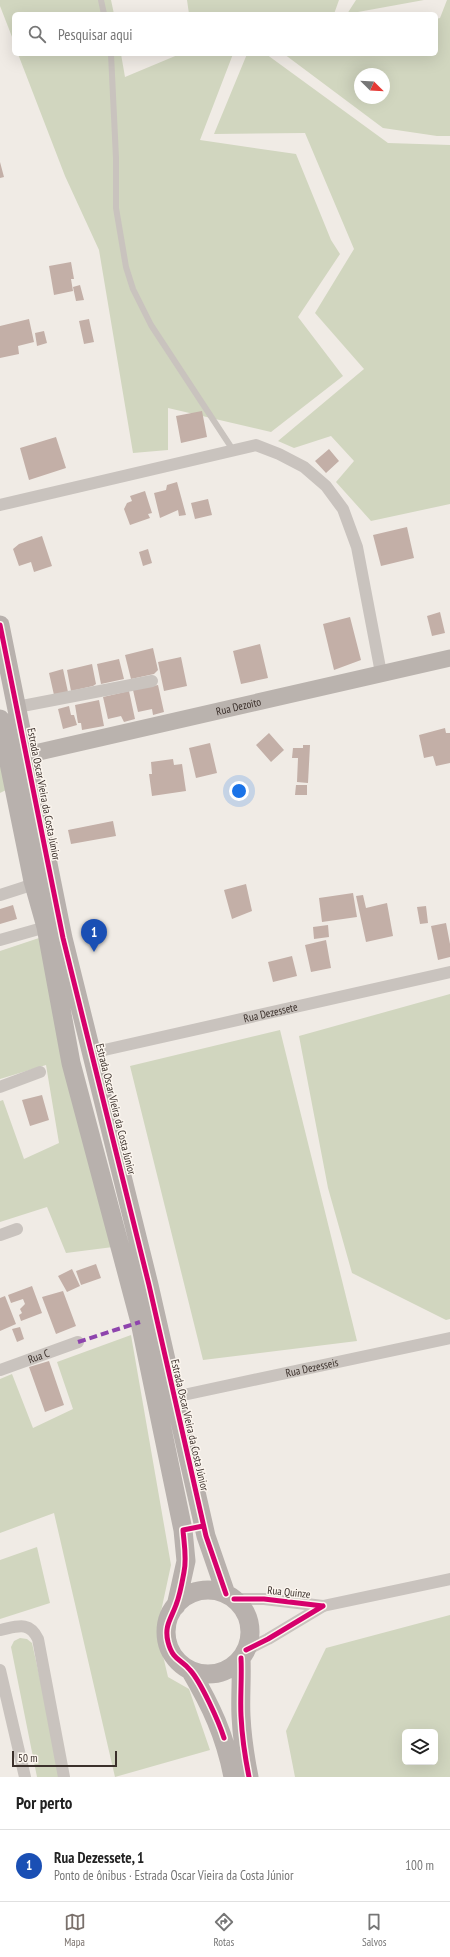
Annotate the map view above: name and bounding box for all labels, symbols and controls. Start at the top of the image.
search box [12,12,438,56]
icon: search [26,23,48,45]
text: Pesquisar aqui [58,25,132,44]
north arrow [354,68,390,104]
street label: Rua Dezoito [215,694,263,718]
street label: Estrada Oscar Vieira da Costa Júnior [24,727,64,861]
your location [229,781,249,801]
pin: 1 [81,919,107,952]
street label: Rua Dezessete [242,1000,299,1025]
street label: Estrada Oscar Vieira da Costa Júnior [93,1042,139,1176]
street label: Rua C [26,1346,51,1366]
street label: Rua Dezesseis [284,1355,340,1380]
street label: Estrada Oscar Vieira da Costa Júnior [168,1358,212,1492]
street label: Rua Quinze [267,1583,312,1601]
map controls [402,1729,438,1765]
button: layers [402,1729,438,1765]
scale bar [12,1749,117,1768]
text: 50 m [18,1751,37,1765]
text: Por perto [16,1792,72,1814]
text: Rua Dezessete, 1 [54,1848,144,1867]
text: 1 [26,1857,32,1874]
text: 100 m [405,1857,434,1874]
text: Ponto de ônibus · Estrada Oscar Vieira da Costa Júnior [54,1867,294,1884]
tab: Mapa [64,1911,86,1949]
tab: Rotas [213,1911,235,1949]
tab: Salvos [362,1911,386,1949]

